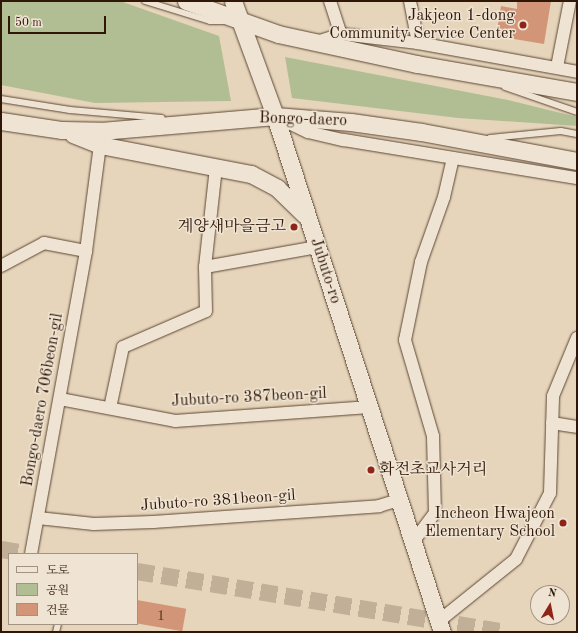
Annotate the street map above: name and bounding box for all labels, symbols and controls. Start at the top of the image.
place label: Jakjeon 1-dong Community Service Center [329,6,515,44]
scale bar [10,8,108,34]
text: 50 m [15,17,42,29]
marker: Jakjeon 1-dong Community Service Center [518,20,528,30]
street label: Bongo-daero [259,109,347,131]
place label: 계양새마을금고 [178,217,286,237]
marker: 계양새마을금고 [289,222,299,232]
street label: Jubuto-ro [305,236,345,306]
street label: Bongo-daero 706beon-gil [18,312,68,488]
street label: Jubuto-ro 387beon-gil [171,384,327,412]
place label: 화전초교사거리 [379,460,487,480]
marker: 화전초교사거리 [366,465,376,475]
street label: Jubuto-ro 381beon-gil [140,486,296,516]
place label: Incheon Hwajeon Elementary School [425,504,555,542]
marker: Incheon Hwajeon Elementary School [558,518,568,528]
legend [8,553,138,625]
text: 도로 [46,565,69,577]
text: 공원 [46,585,69,597]
north arrow [530,585,570,625]
text: N [547,588,557,600]
text: 건물 [46,605,69,617]
house number: 1 [157,608,165,624]

